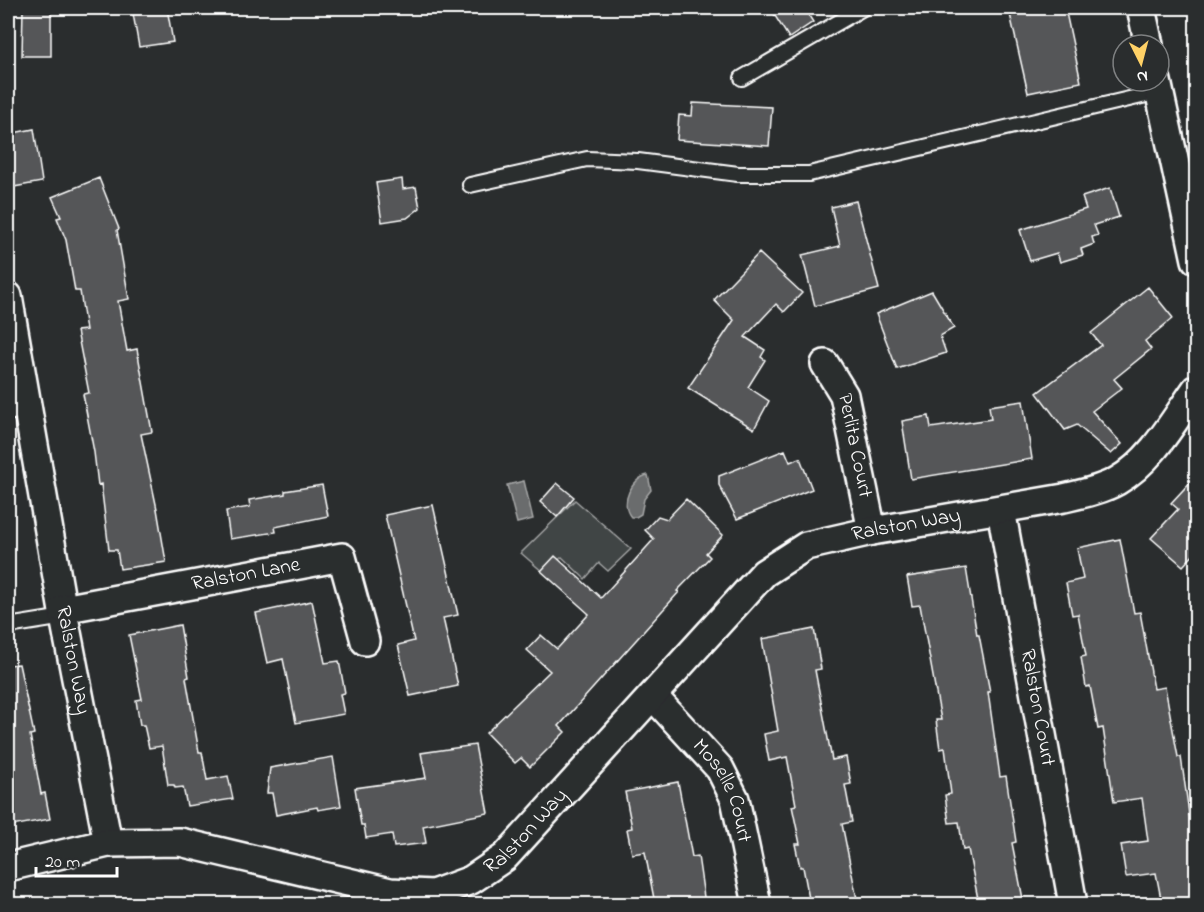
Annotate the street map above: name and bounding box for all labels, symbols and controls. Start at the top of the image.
north arrow [1111,33,1171,93]
text: N [1136,63,1149,88]
street label: Perlita Court [829,391,880,500]
street label: Ralston Way [849,501,963,550]
street label: Ralston Lane [189,550,303,600]
street label: Ralston Way [47,604,98,718]
street label: Ralston Court [1012,647,1063,769]
street label: Moselle Court [685,732,759,845]
street label: Ralston Way [478,782,577,882]
scale bar [36,840,117,878]
text: 20 m [45,850,80,876]

